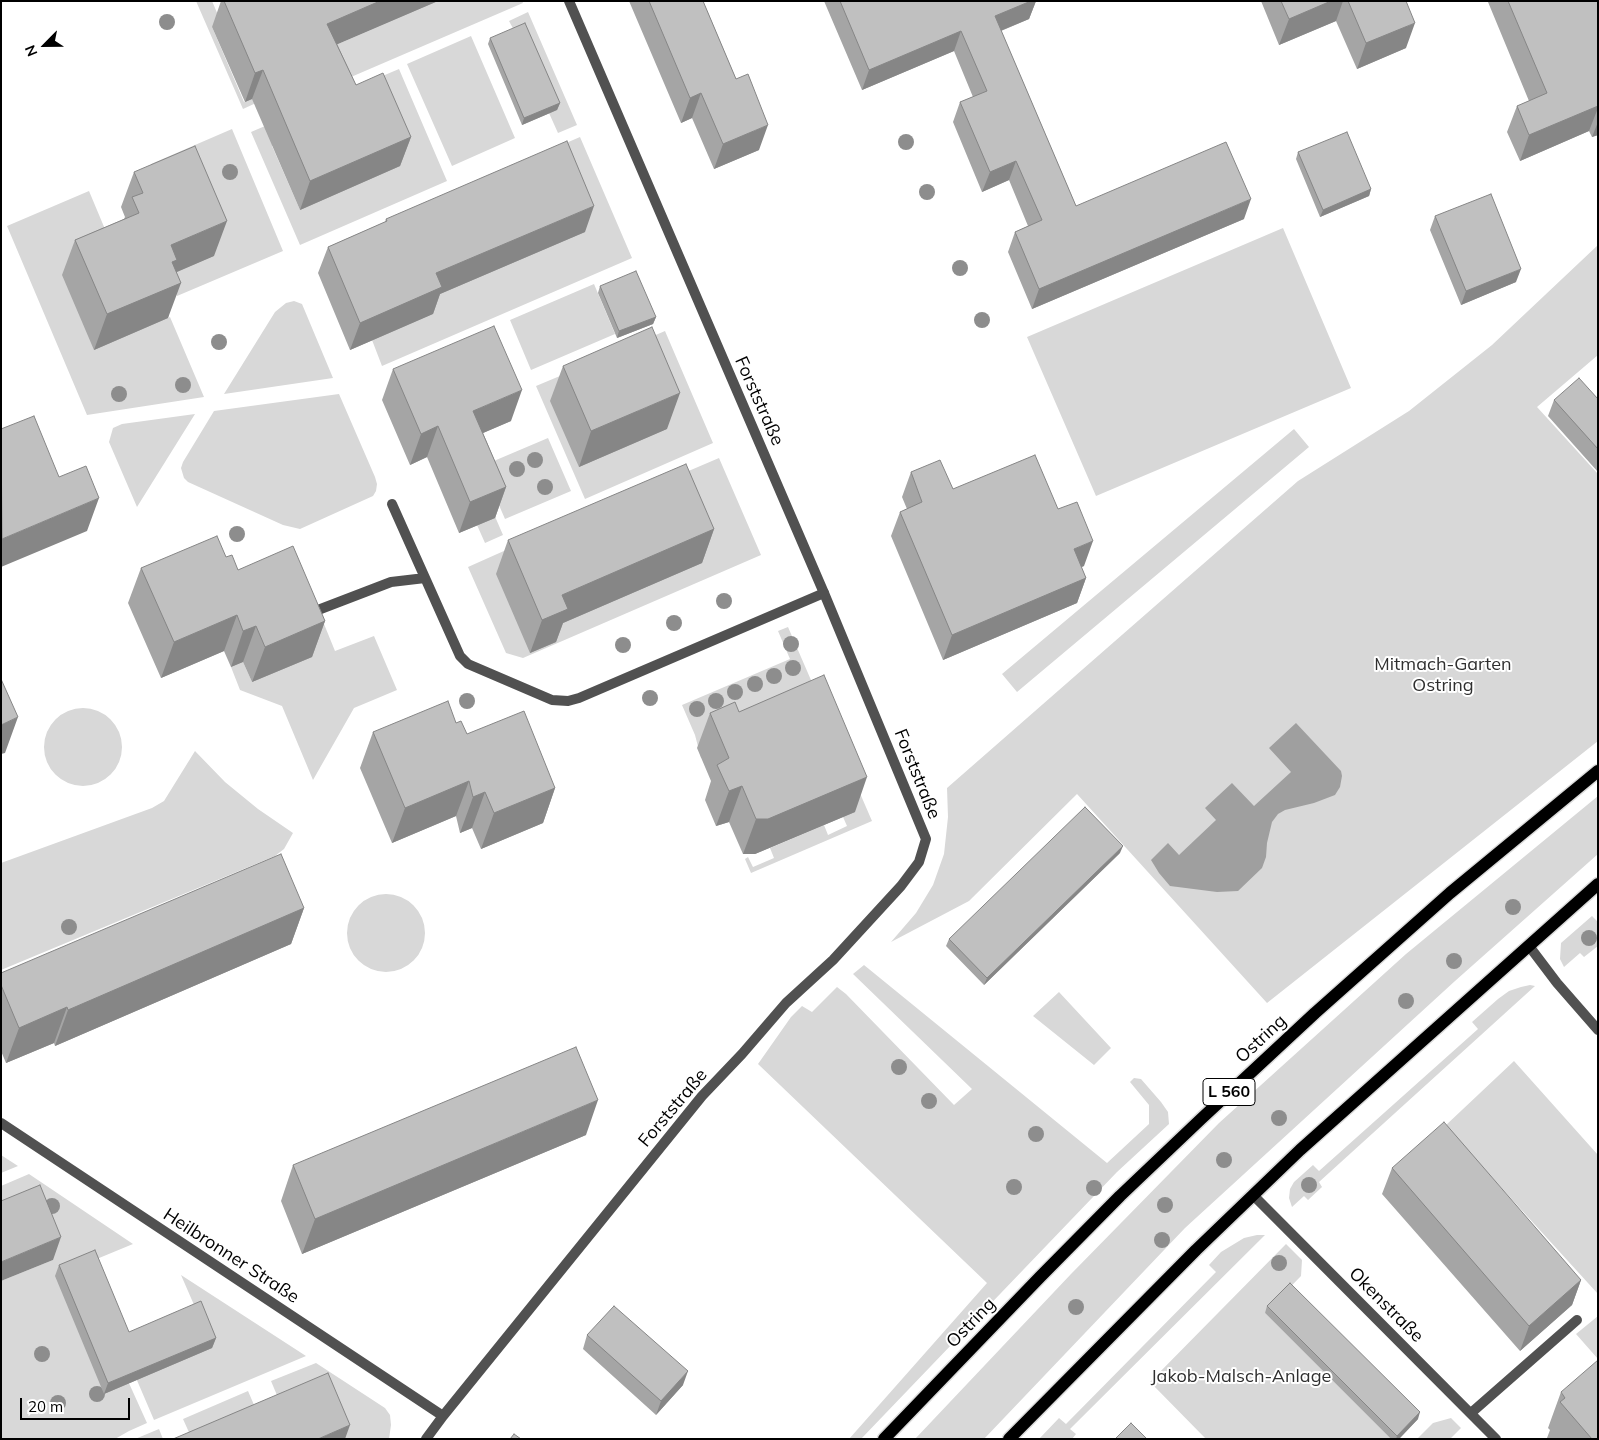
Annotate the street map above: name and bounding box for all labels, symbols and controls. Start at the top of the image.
north arrow [20,20,70,70]
text: N [21,42,42,59]
street label: Forststraße [730,353,788,449]
park label: Mitmach-Garten Ostring [1374,654,1512,696]
street label: Forststraße [889,726,945,822]
street label: Ostring [1231,1010,1291,1068]
street label: Forststraße [634,1065,712,1151]
road number: L 560 [1203,1078,1255,1106]
street label: Heilbronner Straße [159,1204,303,1308]
street label: Okenstraße [1344,1263,1428,1347]
street label: Ostring [942,1293,1000,1353]
park label: Jakob-Malsch-Anlage [1151,1366,1331,1388]
scale bar [22,1388,132,1420]
text: 20 m [28,1397,63,1416]

